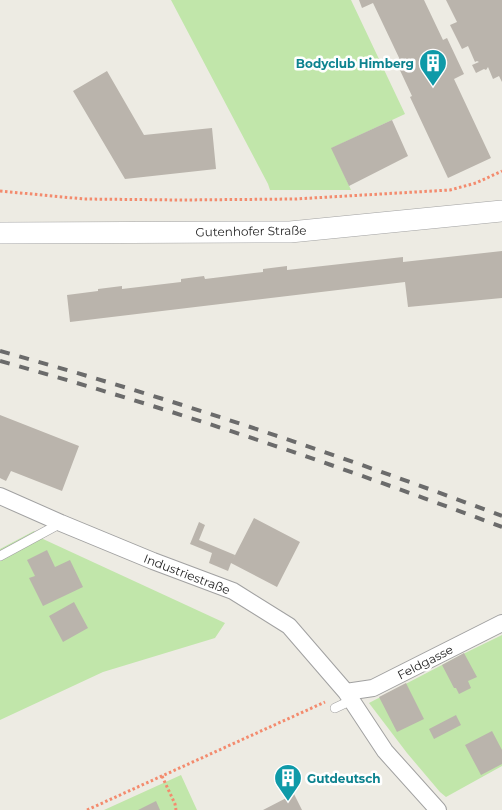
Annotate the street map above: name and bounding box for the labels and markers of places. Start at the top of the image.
building icon: Bodyclub Himberg [418,48,448,87]
place label: Bodyclub Himberg [296,56,414,71]
building icon: Gutdeutsch [273,763,303,802]
place label: Gutdeutsch [307,771,381,786]

